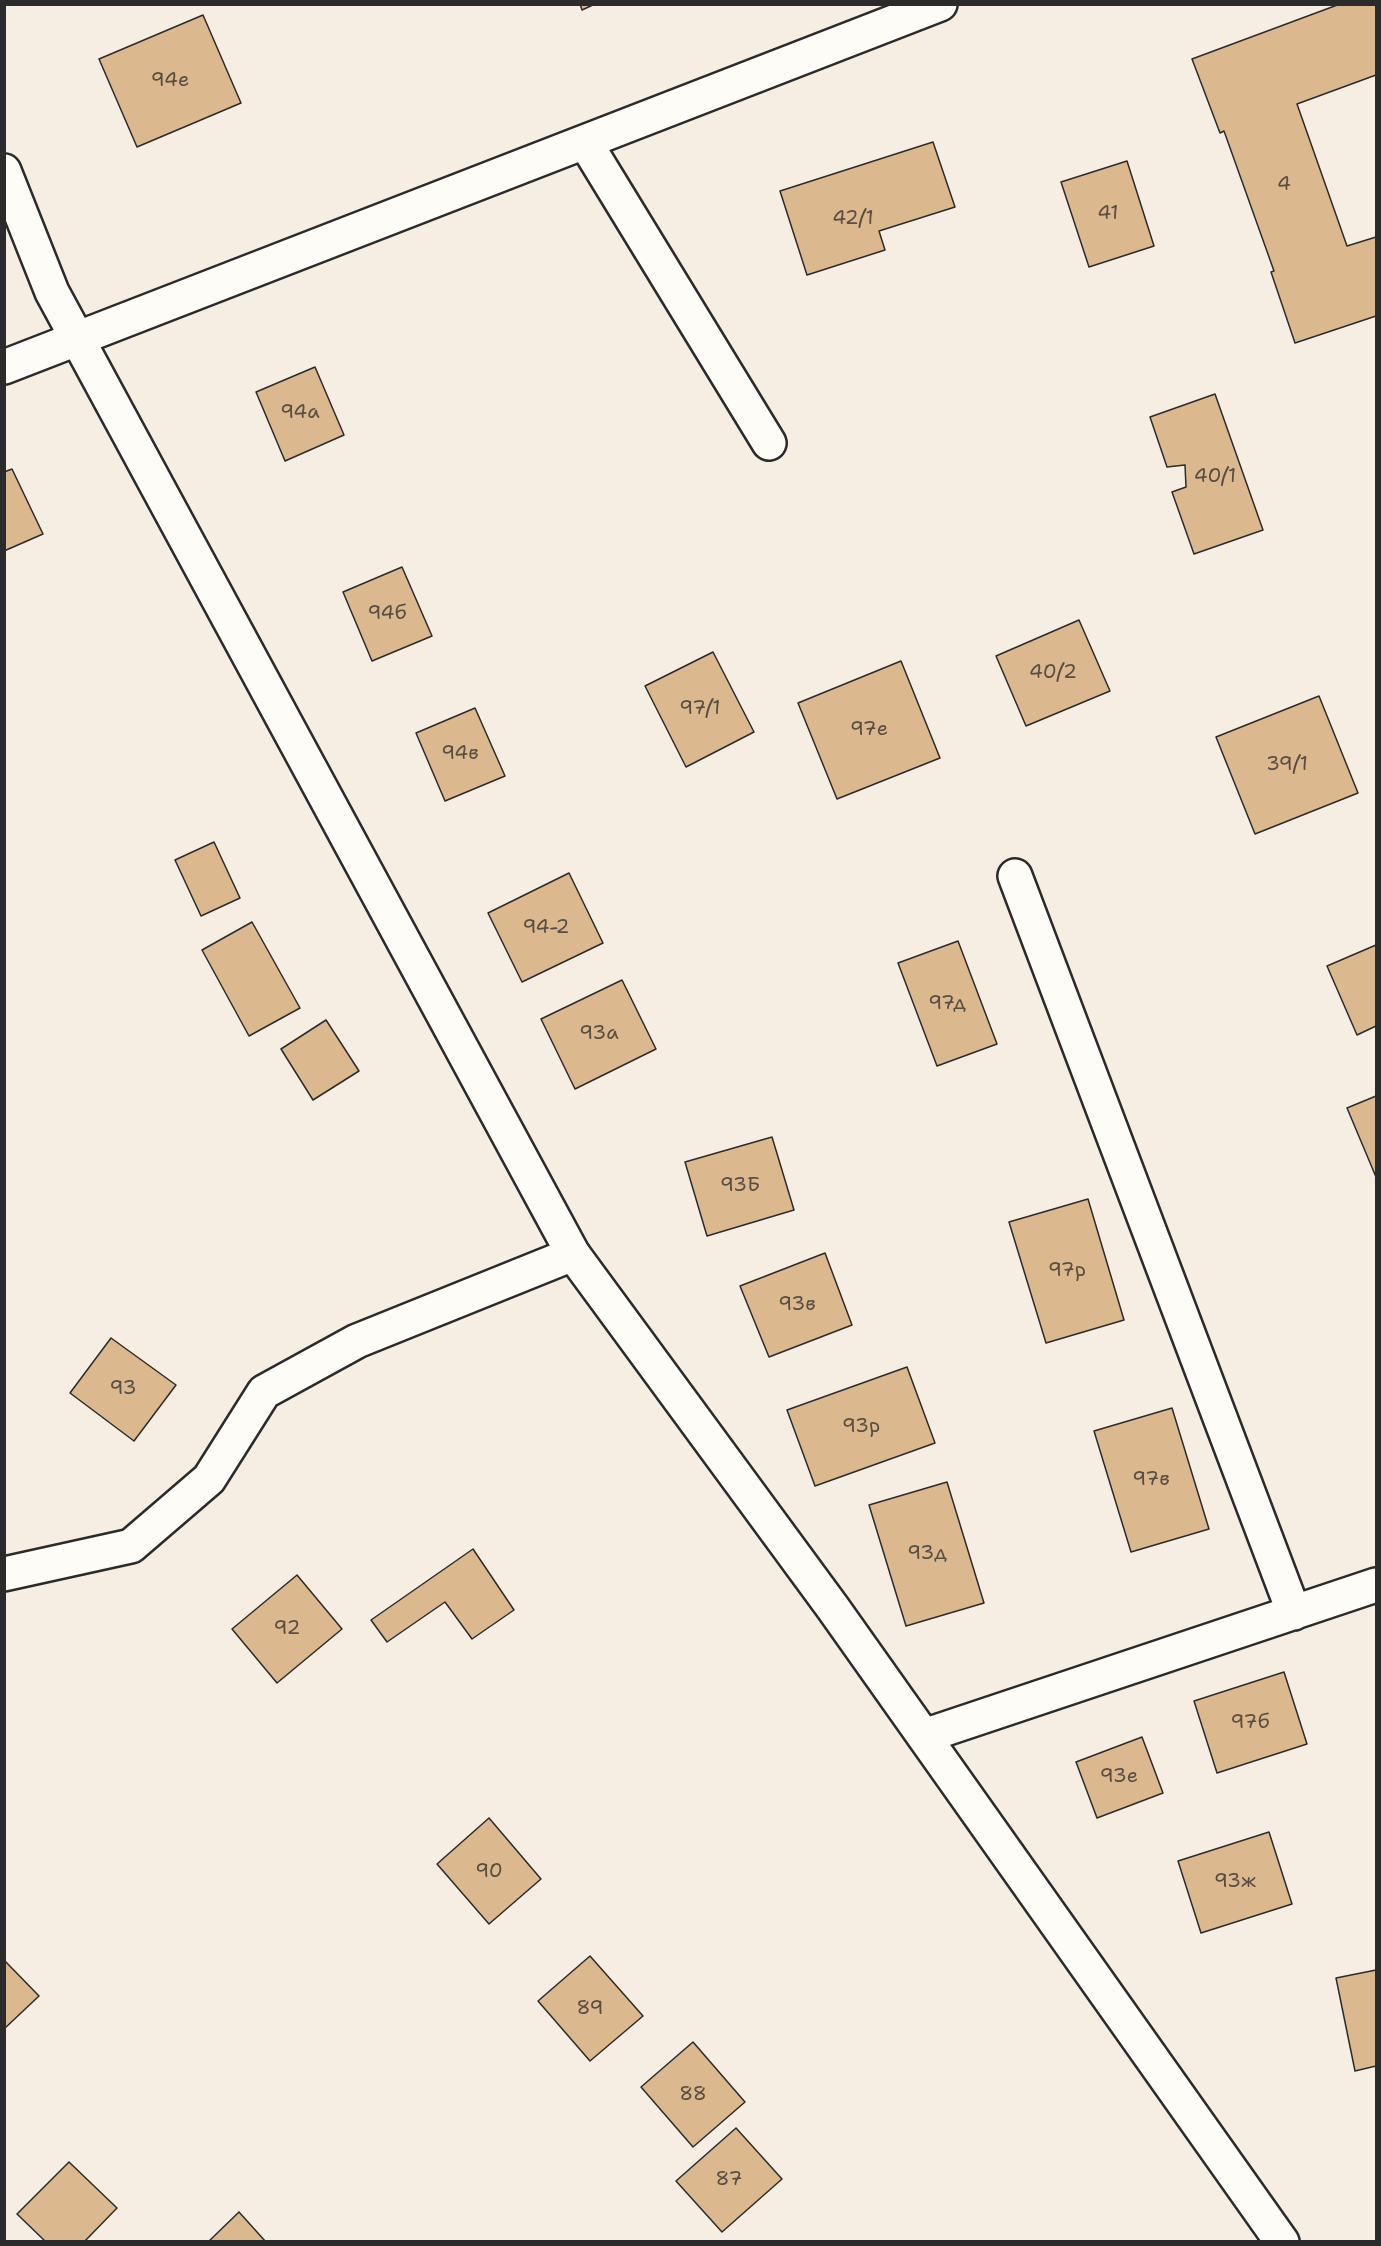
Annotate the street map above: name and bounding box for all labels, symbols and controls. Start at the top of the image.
house number: 94е [151,69,189,93]
house number: 4 [1277,173,1291,197]
house number: 41 [1097,202,1119,226]
house number: 42/1 [832,207,874,231]
house number: 94а [280,401,320,425]
house number: 40/1 [1194,465,1236,489]
house number: 94б [367,602,407,626]
house number: 40/2 [1029,661,1077,685]
house number: 97/1 [679,697,721,721]
house number: 97е [850,718,888,742]
house number: 94в [441,742,479,766]
house number: 39/1 [1266,753,1308,777]
house number: 94-2 [522,916,570,940]
house number: 97д [928,992,966,1016]
house number: 93а [579,1022,619,1046]
house number: 93Б [720,1174,760,1198]
house number: 97р [1048,1259,1086,1283]
house number: 93в [778,1293,816,1317]
house number: 93 [109,1377,137,1401]
house number: 93р [842,1415,880,1439]
house number: 97в [1132,1468,1170,1492]
house number: 93д [907,1542,947,1566]
house number: 92 [274,1617,300,1641]
house number: 97б [1231,1711,1269,1735]
house number: 93е [1100,1765,1138,1789]
house number: 90 [475,1860,503,1884]
house number: 93ж [1214,1870,1256,1894]
house number: 89 [577,1997,603,2021]
house number: 88 [679,2083,707,2107]
house number: 87 [716,2168,742,2192]

